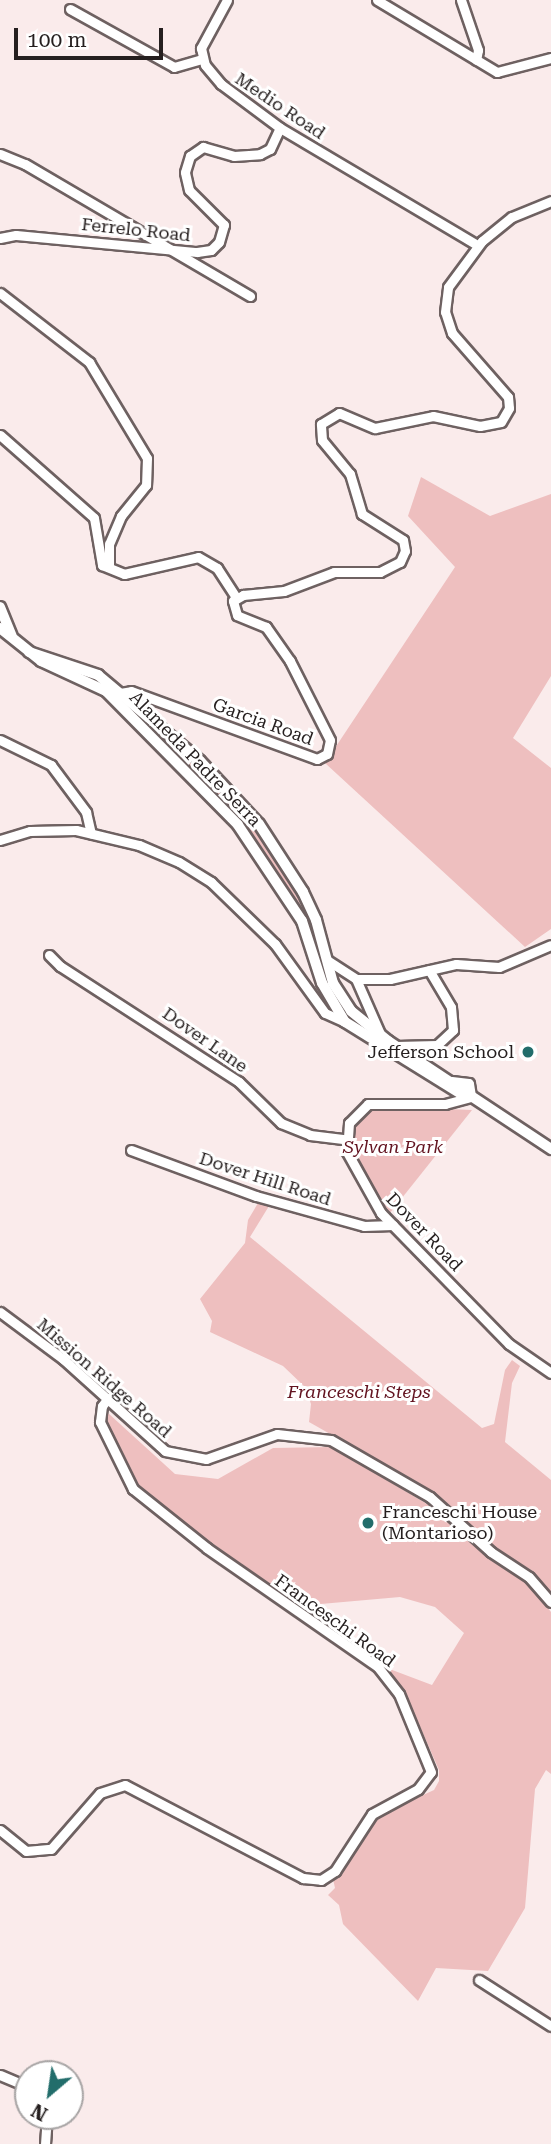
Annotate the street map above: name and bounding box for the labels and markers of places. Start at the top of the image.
place label: Jefferson School [367,1041,514,1063]
marker: Jefferson School [520,1044,536,1060]
place label: Franceschi House (Montarioso) [382,1502,537,1544]
marker: Franceschi House (Montarioso) [360,1515,376,1531]

